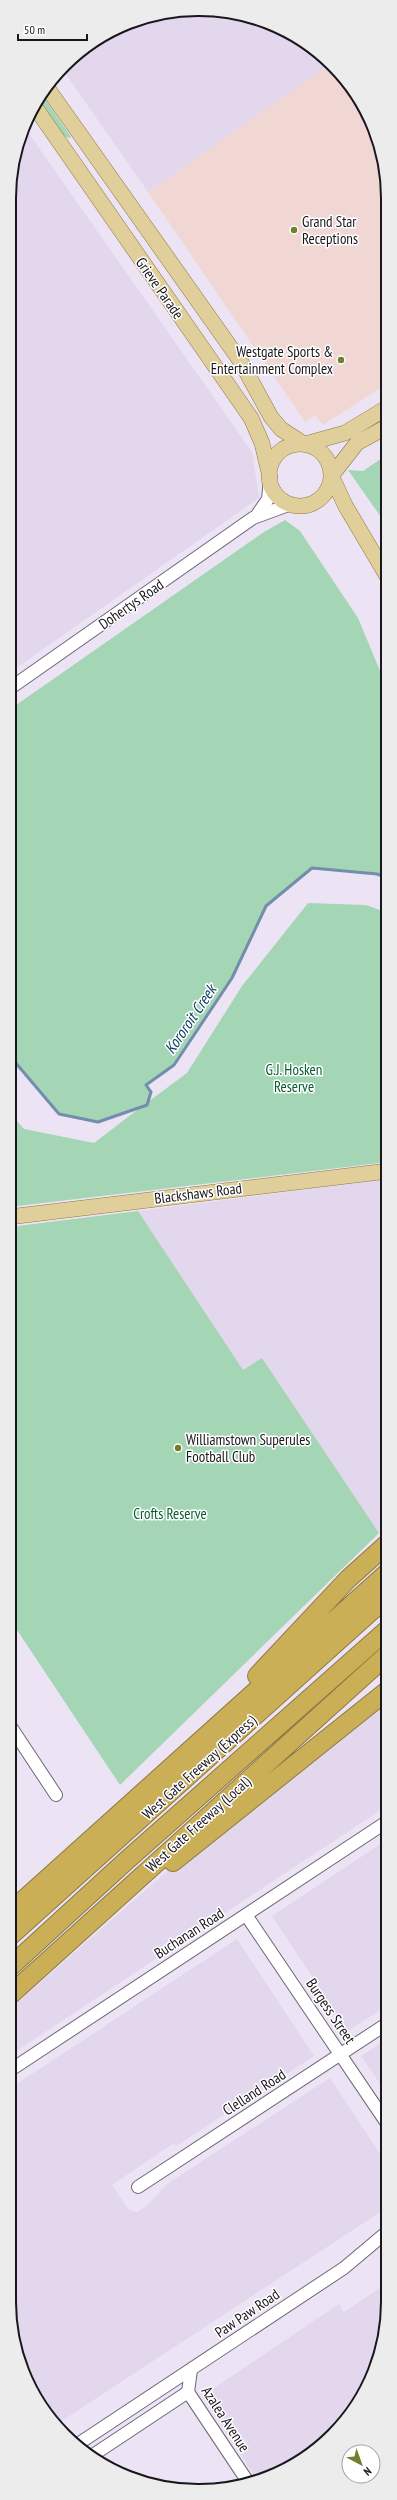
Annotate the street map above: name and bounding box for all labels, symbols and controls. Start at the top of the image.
scale bar [18,16,87,42]
text: 50 m [24,22,45,37]
place label: Grand Star Receptions [302,212,358,248]
marker: Grand Star Receptions [289,225,299,235]
street label: Grieve Parade [132,253,188,323]
place label: Westgate Sports & Entertainment Complex [211,342,333,378]
marker: Westgate Sports & Entertainment Complex [336,355,346,365]
street label: Dohertys Road [95,575,167,633]
water label: Kororoit Creek [160,979,221,1057]
park label: G.J. Hosken Reserve [266,1060,322,1096]
street label: Blackshaws Road [153,1178,243,1208]
place label: Williamstown Superules Football Club [186,1430,310,1466]
marker: Williamstown Superules Football Club [173,1443,183,1453]
park label: Crofts Reserve [133,1504,207,1523]
street label: West Gate Freeway (Express) [138,1710,260,1823]
street label: West Gate Freeway (Local) [142,1772,255,1876]
street label: Buchanan Road [151,1903,227,1963]
street label: Burgess Street [302,1975,360,2047]
street label: Clelland Road [219,2065,289,2119]
street label: Paw Paw Road [211,2284,283,2342]
street label: Azalea Avenue [198,2383,254,2455]
north arrow [341,2444,381,2484]
text: N [361,2464,374,2479]

